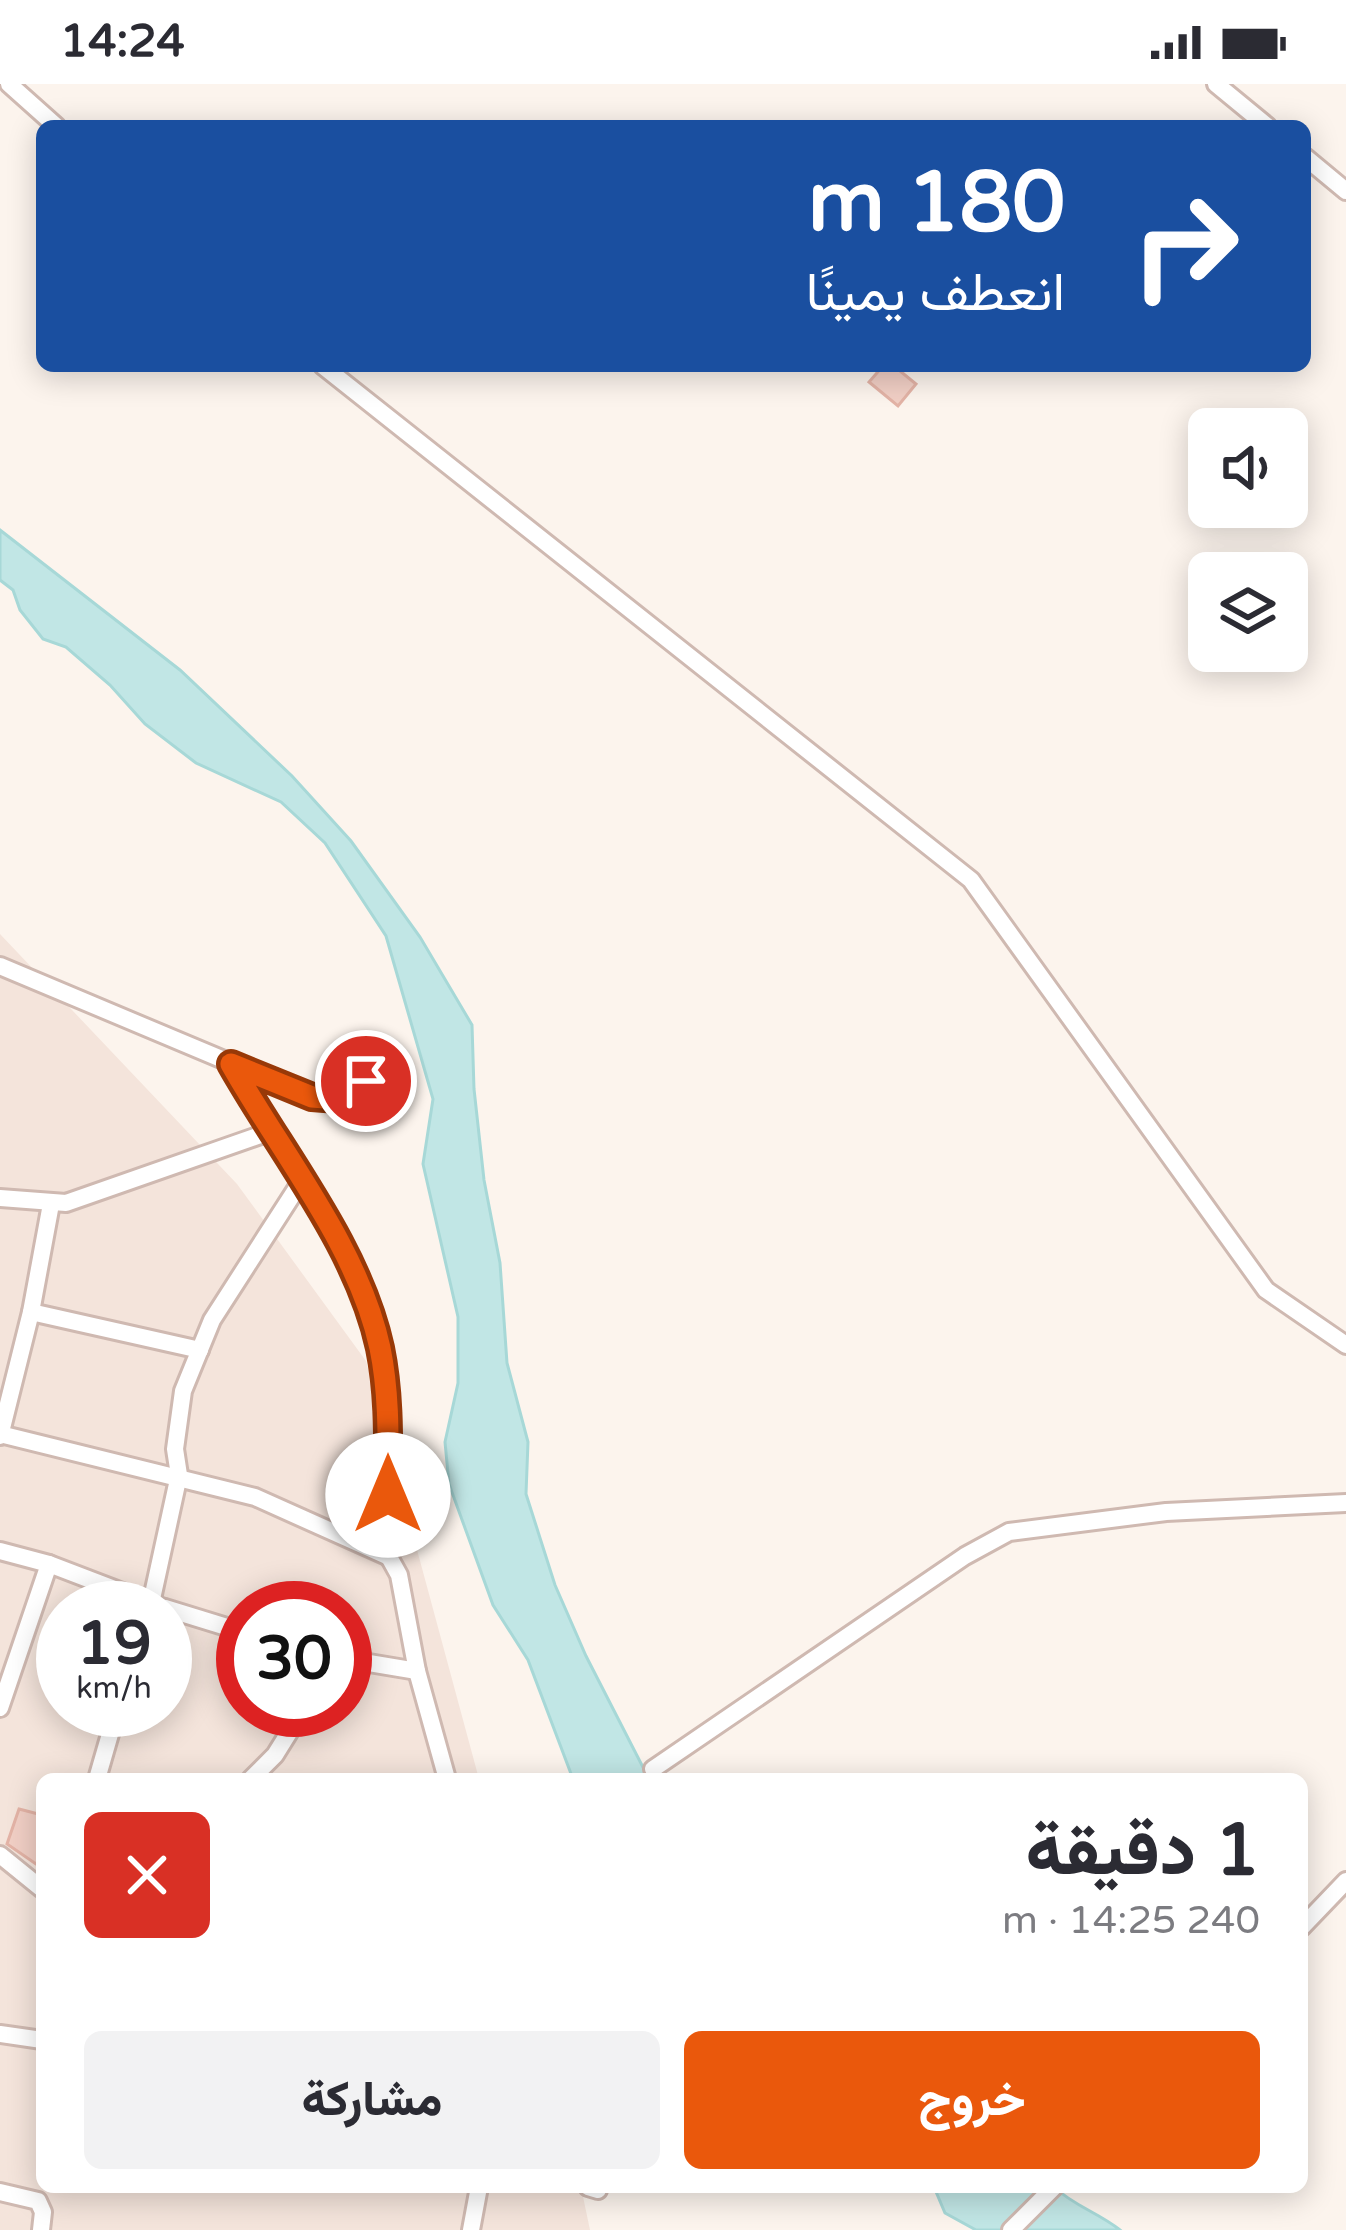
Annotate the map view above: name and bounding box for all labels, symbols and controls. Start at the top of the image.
text: 14:24 [60,15,185,69]
text: 180 m [808,153,1065,254]
icon: right [1107,168,1263,324]
text: انعطف يمينًا [806,260,1065,325]
map controls [1188,408,1308,672]
button: sound [1188,408,1308,528]
button: layers [1188,552,1308,672]
pin [315,1030,417,1132]
icon: arrive [333,1048,399,1114]
position arrow [325,1432,451,1558]
speed limit sign: 30 [216,1581,372,1737]
text: 19 [76,1608,152,1680]
text: km/h [76,1670,152,1707]
text: 1 دقيقة [1026,1808,1260,1895]
button: close [84,1812,210,1938]
text: 240 m · 14:25 [1002,1897,1260,1944]
button: مشاركة [84,2031,660,2169]
button: خروج [684,2031,1260,2169]

